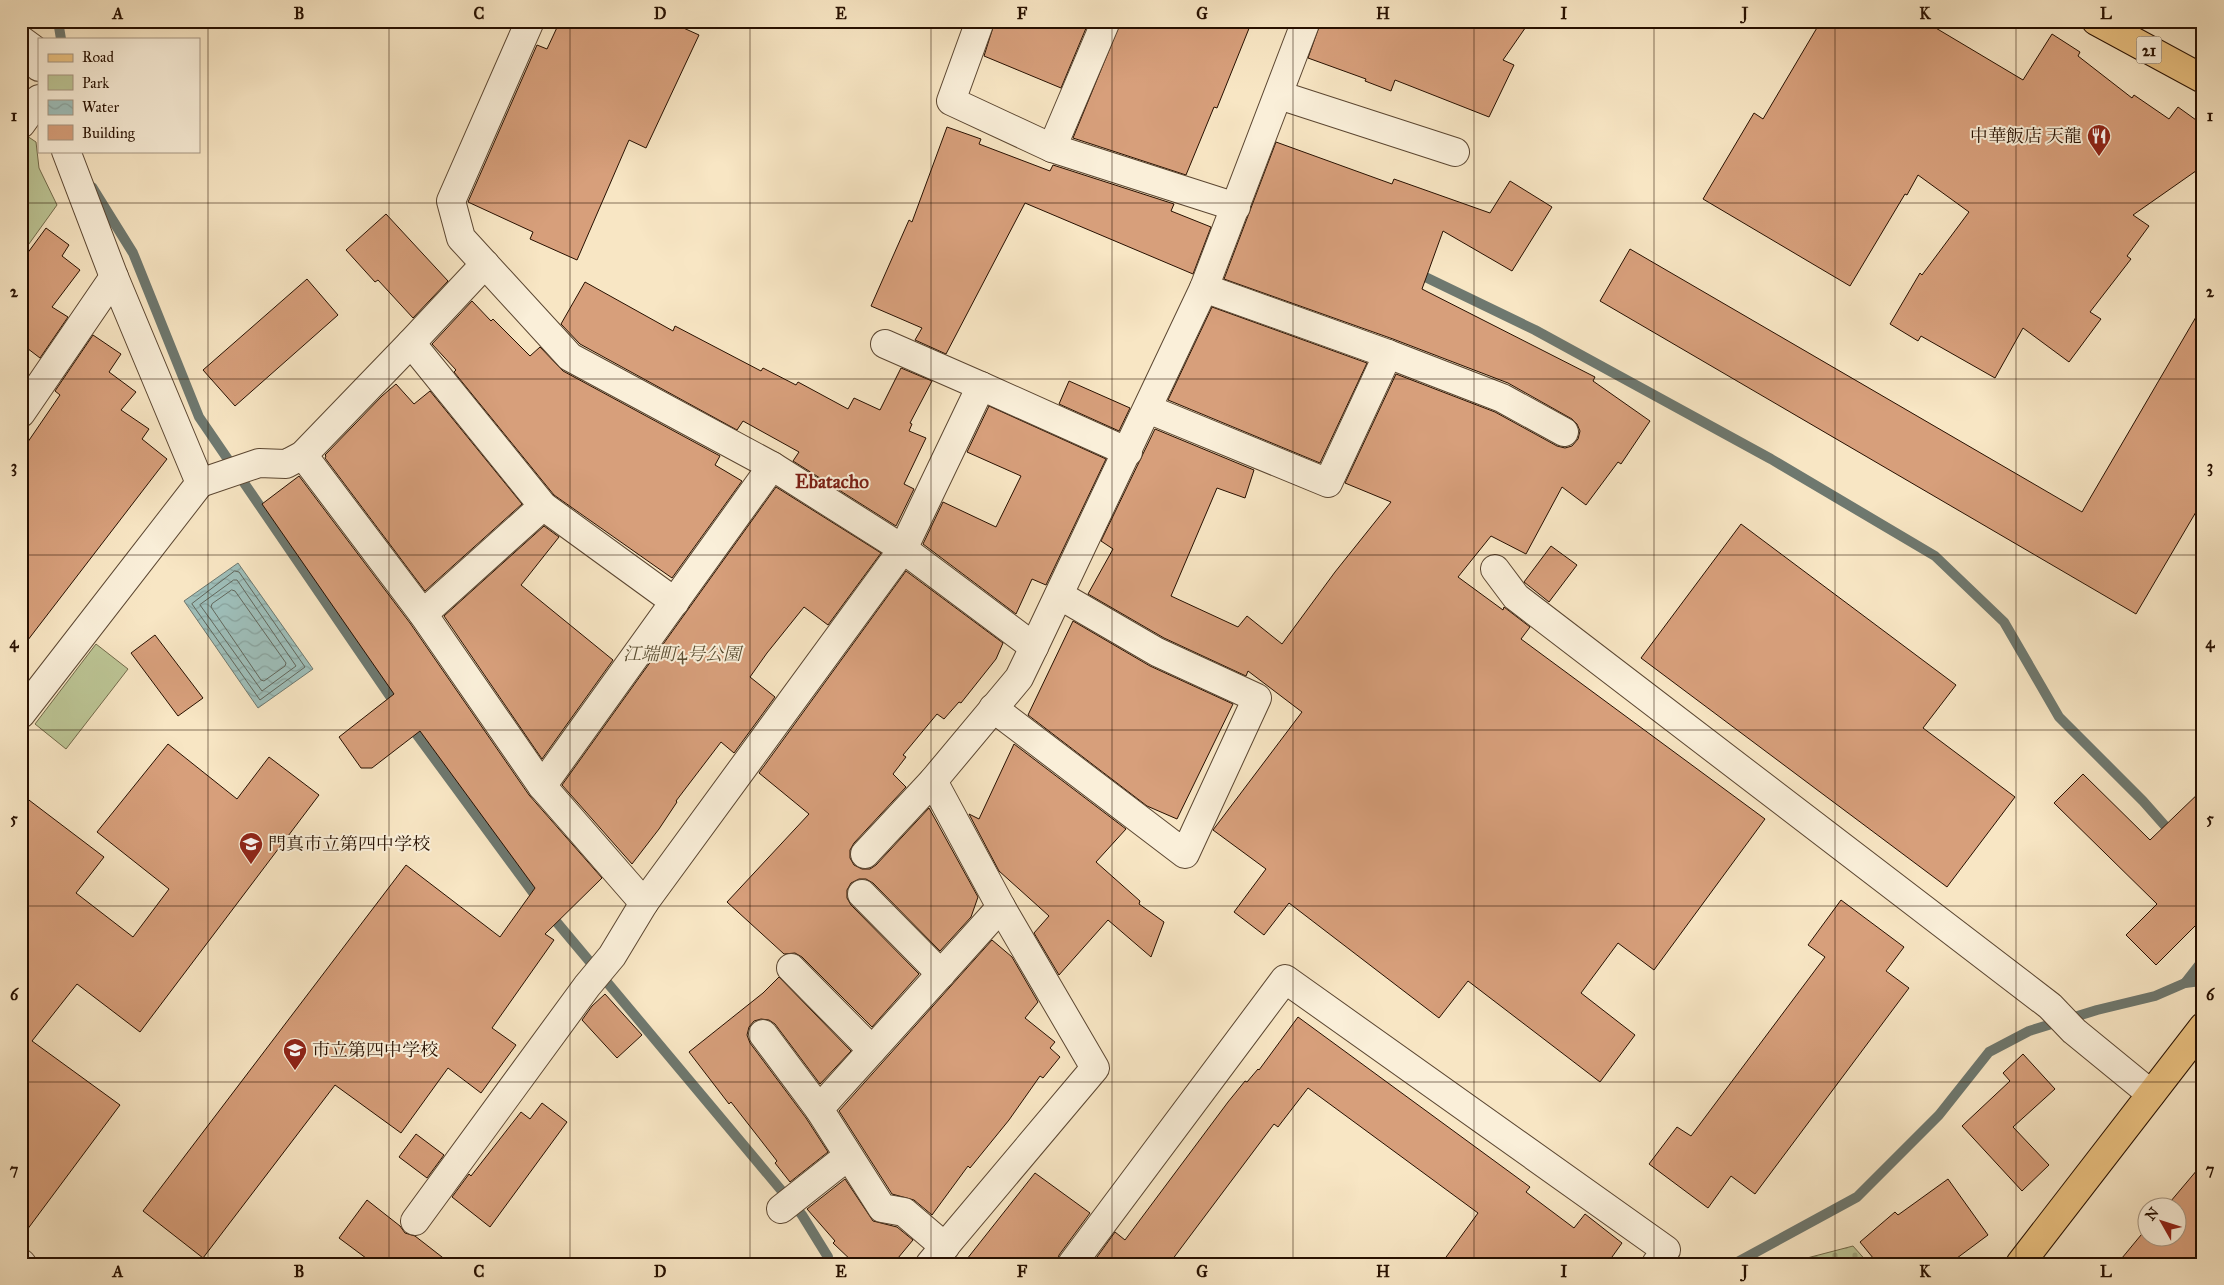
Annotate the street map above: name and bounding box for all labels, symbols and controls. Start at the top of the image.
text: A [112,4,124,23]
text: B [294,4,304,23]
text: C [474,4,485,23]
text: D [654,4,667,23]
text: E [835,4,847,23]
text: F [1017,4,1028,23]
text: G [1196,4,1208,23]
text: H [1376,4,1390,23]
text: I [1561,4,1568,23]
text: J [1740,4,1749,24]
text: K [1919,4,1931,23]
text: L [2100,4,2112,23]
road number: 21 [2136,36,2162,64]
legend [38,38,200,152]
text: Road [82,48,114,66]
text: Park [82,74,109,92]
text: Water [82,98,119,116]
text: 1 [11,106,18,125]
text: 1 [2207,106,2214,125]
restaurant icon: 中華飯店 天龍 [2086,123,2112,157]
text: Building [82,124,136,142]
place label: 中華飯店 天龍 [1970,125,2082,147]
text: 2 [10,282,19,301]
text: 2 [2206,282,2215,301]
text: 3 [11,457,17,477]
text: 3 [2207,457,2213,477]
district label: Ebatacho [795,470,869,493]
text: 4 [10,633,20,653]
text: 4 [2206,633,2216,653]
park label: 江端町4号公園 [623,643,744,665]
text: 5 [10,809,18,828]
text: 5 [2206,809,2214,828]
school or university icon: 門真市立第四中学校 [238,831,264,865]
place label: 門真市立第四中学校 [268,833,430,855]
text: 6 [10,985,19,1004]
text: 6 [2206,985,2215,1004]
school or university icon: 市立第四中学校 [282,1037,308,1071]
place label: 市立第四中学校 [312,1039,438,1061]
text: 7 [10,1160,19,1179]
text: 7 [2206,1160,2215,1179]
north arrow [2136,1198,2186,1248]
text: N [2142,1204,2163,1224]
text: A [112,1262,124,1281]
text: B [294,1262,304,1281]
text: C [474,1262,485,1281]
text: D [654,1262,667,1281]
text: E [835,1262,847,1281]
text: F [1017,1262,1028,1281]
text: G [1196,1262,1208,1281]
text: H [1376,1262,1390,1281]
text: I [1561,1262,1568,1281]
text: J [1740,1262,1749,1282]
text: K [1919,1262,1931,1281]
text: L [2100,1262,2112,1281]

